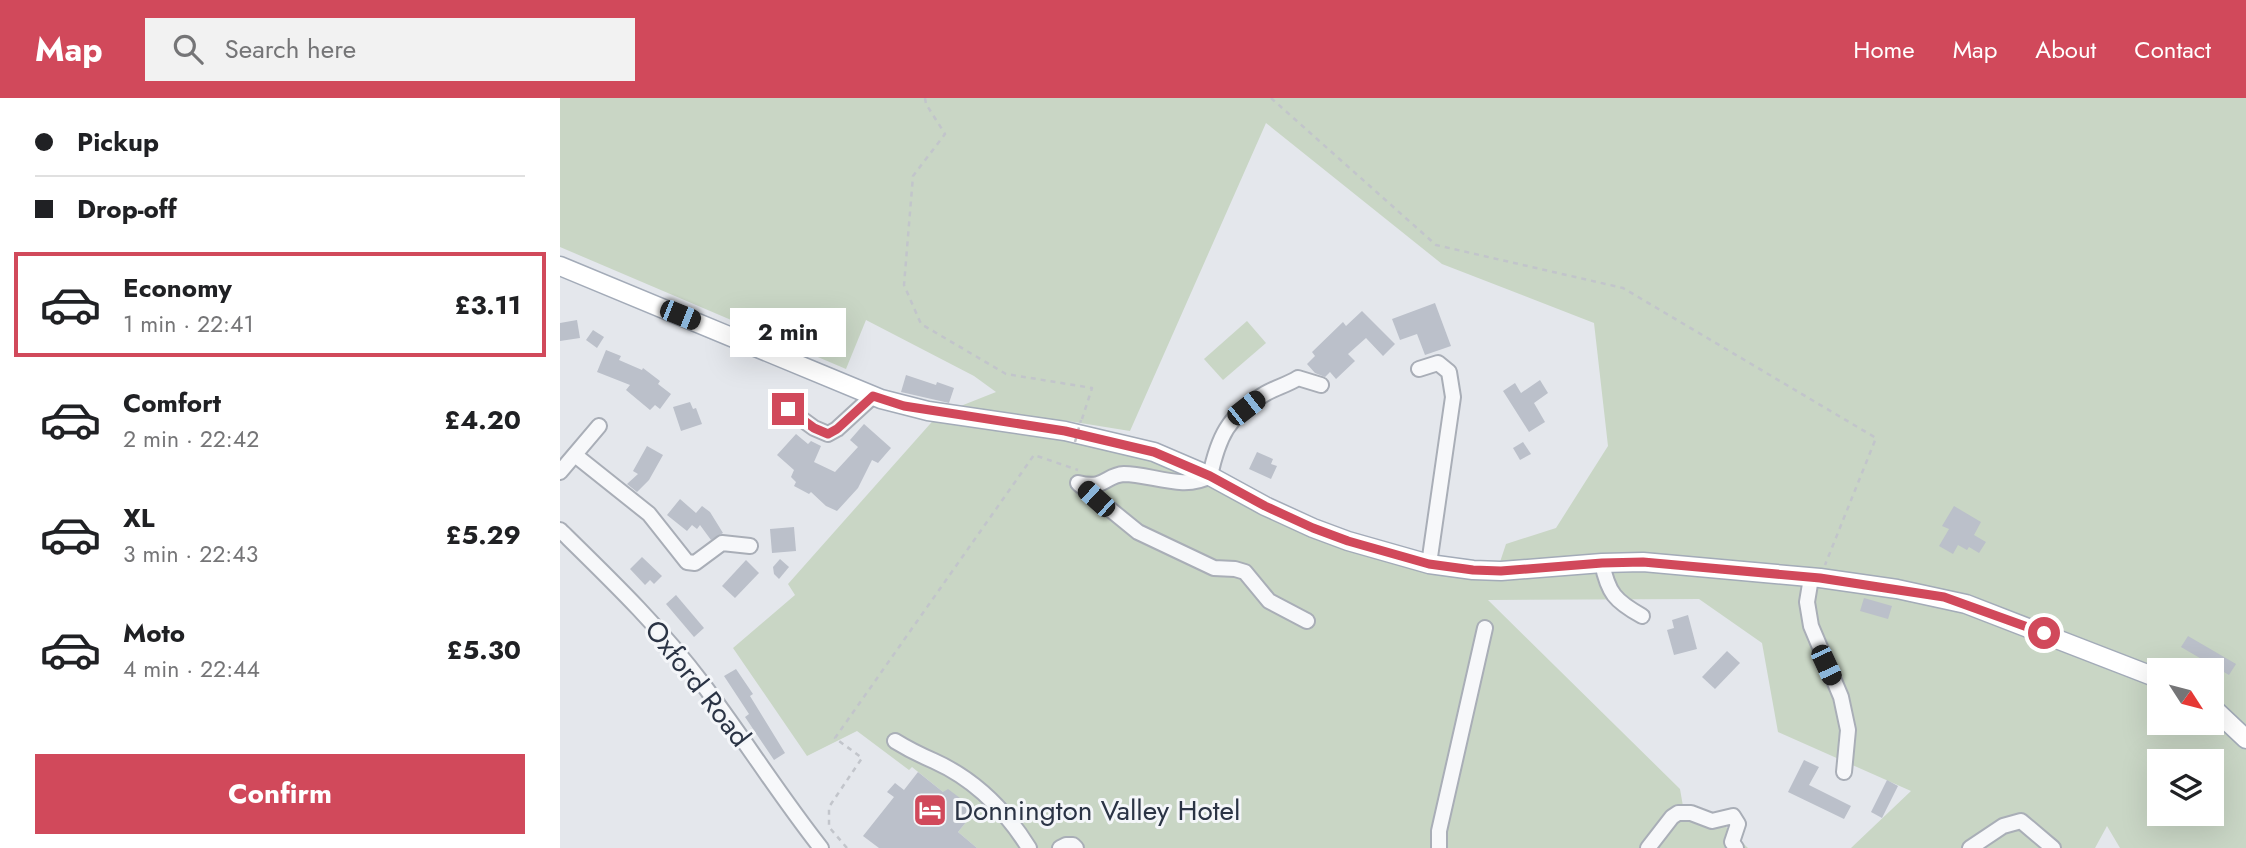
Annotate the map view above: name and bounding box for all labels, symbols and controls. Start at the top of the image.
search box [145,18,635,81]
text: Map [35,26,103,73]
icon: search [169,30,207,68]
text: Search here [225,30,356,68]
text: Home [1853,32,1915,67]
text: Map [1953,32,1997,67]
text: About [2035,32,2096,67]
text: Contact [2134,32,2211,67]
text: Pickup [77,123,159,161]
text: Drop-off [77,190,177,228]
text: Economy [123,269,232,307]
icon: car [39,273,102,336]
text: £3.11 [455,286,521,324]
car [657,297,704,333]
text: 1 min · 22:41 [123,307,254,341]
callout: 2 min [730,308,846,356]
text: 2 min [758,315,818,349]
text: Comfort [123,384,221,422]
car [1223,387,1270,429]
icon: car [39,388,102,451]
route end [772,393,804,425]
text: £4.20 [444,401,521,439]
text: 2 min · 22:42 [123,422,259,456]
car [1074,477,1119,521]
text: XL [123,499,155,537]
icon: car [39,503,102,566]
text: £5.29 [446,516,521,554]
text: 3 min · 22:43 [123,537,258,571]
street label: Oxford Road [635,611,760,756]
text: Moto [123,614,185,652]
route start [2028,617,2060,649]
icon: car [39,618,102,681]
text: £5.30 [447,631,521,669]
car [1808,642,1845,688]
text: 4 min · 22:44 [123,652,260,686]
north arrow [2147,658,2224,735]
map controls [2147,658,2224,826]
button: layers [2147,749,2224,826]
button: Confirm [35,754,525,834]
place label: Donnington Valley Hotel [954,790,1240,831]
hotel icon: Donnington Valley Hotel [911,791,949,829]

